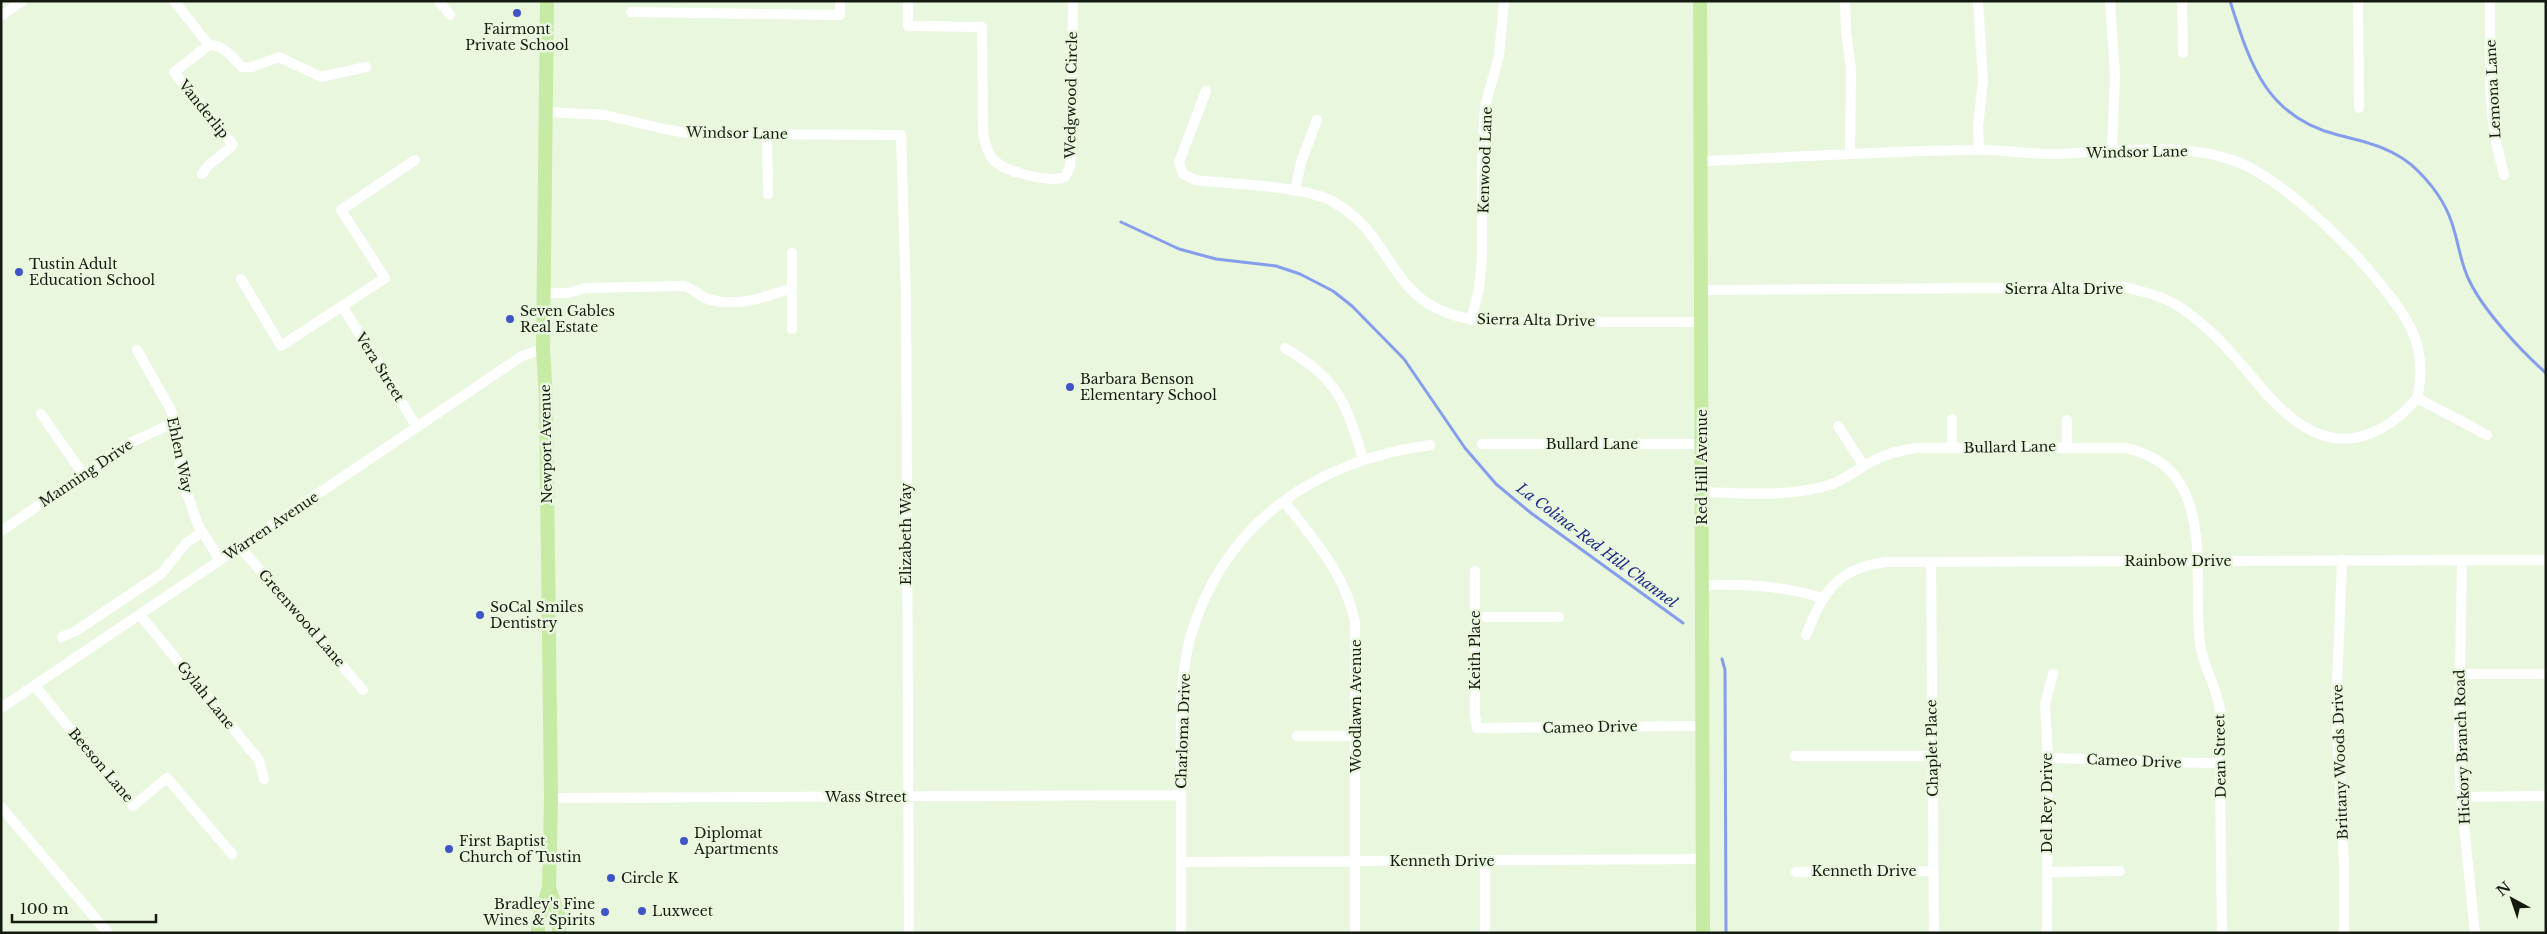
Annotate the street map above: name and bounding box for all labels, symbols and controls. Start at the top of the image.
marker: Fairmont Private School [511,7,523,19]
place label: Fairmont Private School [465,20,569,54]
street label: Wedgwood Circle [1061,31,1081,160]
street label: Lemona Lane [2481,39,2505,139]
street label: Vanderlip [174,75,233,142]
street label: Kenwood Lane [1474,106,1496,214]
street label: Windsor Lane [685,123,788,143]
street label: Windsor Lane [2085,142,2188,162]
place label: Tustin Adult Education School [29,255,156,289]
marker: Tustin Adult Education School [13,266,25,278]
street label: Sierra Alta Drive [2005,280,2123,298]
place label: Seven Gables Real Estate [520,302,615,336]
street label: Sierra Alta Drive [1477,310,1595,330]
marker: Seven Gables Real Estate [504,313,516,325]
street label: Vera Street [351,328,409,406]
place label: Barbara Benson Elementary School [1080,370,1217,404]
marker: Barbara Benson Elementary School [1064,381,1076,393]
street label: Newport Avenue [536,384,556,504]
street label: Red Hill Avenue [1693,409,1711,525]
street label: Ehlen Way [163,415,197,495]
street label: Manning Drive [36,435,136,511]
street label: Bullard Lane [1546,435,1638,453]
street label: Bullard Lane [1964,437,2056,457]
water label: La Colina-Red Hill Channel [1512,478,1681,612]
street label: Elizabeth Way [897,483,915,585]
street label: Warren Avenue [219,488,322,565]
street label: Rainbow Drive [2125,552,2231,570]
street label: Greenwood Lane [255,566,349,670]
place label: SoCal Smiles Dentistry [490,598,584,632]
marker: SoCal Smiles Dentistry [474,609,486,621]
street label: Keith Place [1466,610,1484,690]
street label: Woodlawn Avenue [1347,639,1365,774]
street label: Gylah Lane [173,657,239,733]
street label: Hickory Branch Road [2450,669,2474,825]
street label: Charloma Drive [1172,673,1194,789]
street label: Brittany Woods Drive [2328,684,2352,840]
street label: Chaplet Place [1922,699,1942,797]
street label: Dean Street [2210,713,2230,798]
street label: Cameo Drive [1542,717,1638,737]
street label: Beeson Lane [65,724,137,806]
street label: Cameo Drive [2086,750,2182,772]
street label: Del Rey Drive [2038,753,2056,853]
street label: Wass Street [824,788,908,806]
place label: Diplomat Apartments [693,824,778,858]
place label: First Baptist Church of Tustin [459,832,582,866]
marker: Diplomat Apartments [678,835,690,847]
marker: First Baptist Church of Tustin [443,843,455,855]
street label: Kenneth Drive [1390,852,1494,870]
street label: Kenneth Drive [1812,862,1916,880]
place label: Circle K [621,869,680,887]
marker: Circle K [605,872,617,884]
north arrow [2487,874,2537,924]
text: N [2493,878,2514,900]
scale bar [12,892,156,924]
place label: Bradley's Fine Wines & Spirits [482,895,595,929]
text: 100 m [20,899,69,918]
place label: Luxweet [652,902,714,920]
marker: Luxweet [636,905,648,917]
marker: Bradley's Fine Wines & Spirits [599,906,611,918]

